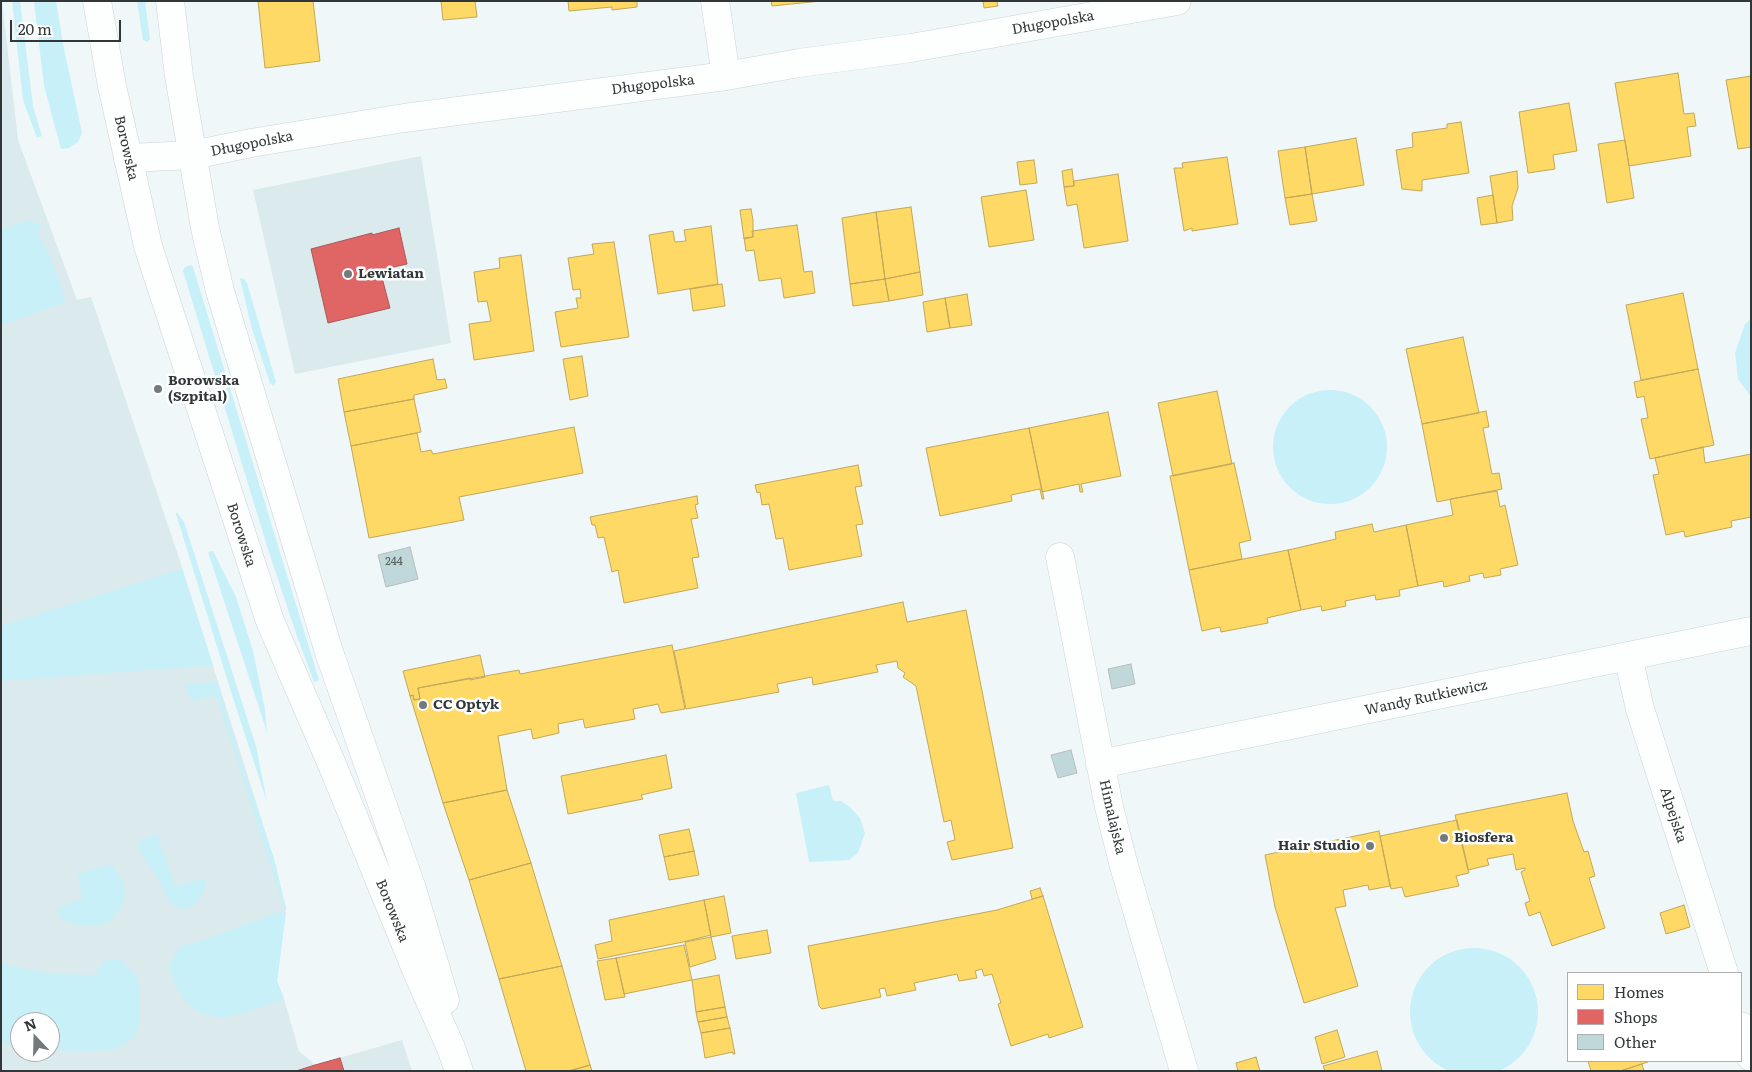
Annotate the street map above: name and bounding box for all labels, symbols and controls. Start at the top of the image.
street label: Długopolska [1010,7,1096,39]
scale bar [12,10,124,42]
text: 20 m [18,17,52,40]
street label: Długopolska [611,72,695,98]
street label: Borowska [110,114,142,182]
street label: Długopolska [209,128,295,160]
place label: Lewiatan [358,266,424,282]
marker: Lewiatan [342,268,354,280]
place label: Borowska (Szpital) [168,373,239,406]
marker: Borowska (Szpital) [152,383,164,395]
street label: Borowska [223,501,259,569]
house number: 244 [385,555,403,569]
street label: Wandy Rutkiewicz [1363,677,1489,719]
place label: CC Optyk [433,697,499,713]
marker: CC Optyk [417,699,429,711]
street label: Himalajska [1095,778,1129,856]
street label: Alpejska [1656,785,1690,845]
place label: Biosfera [1454,830,1514,846]
marker: Biosfera [1438,832,1450,844]
place label: Hair Studio [1278,838,1360,854]
marker: Hair Studio [1364,840,1376,852]
street label: Borowska [372,877,412,945]
legend [1567,972,1742,1062]
text: Homes [1614,980,1664,1003]
text: Shops [1614,1005,1657,1028]
north arrow [10,1012,60,1062]
text: N [21,1012,39,1035]
text: Other [1614,1030,1656,1053]

